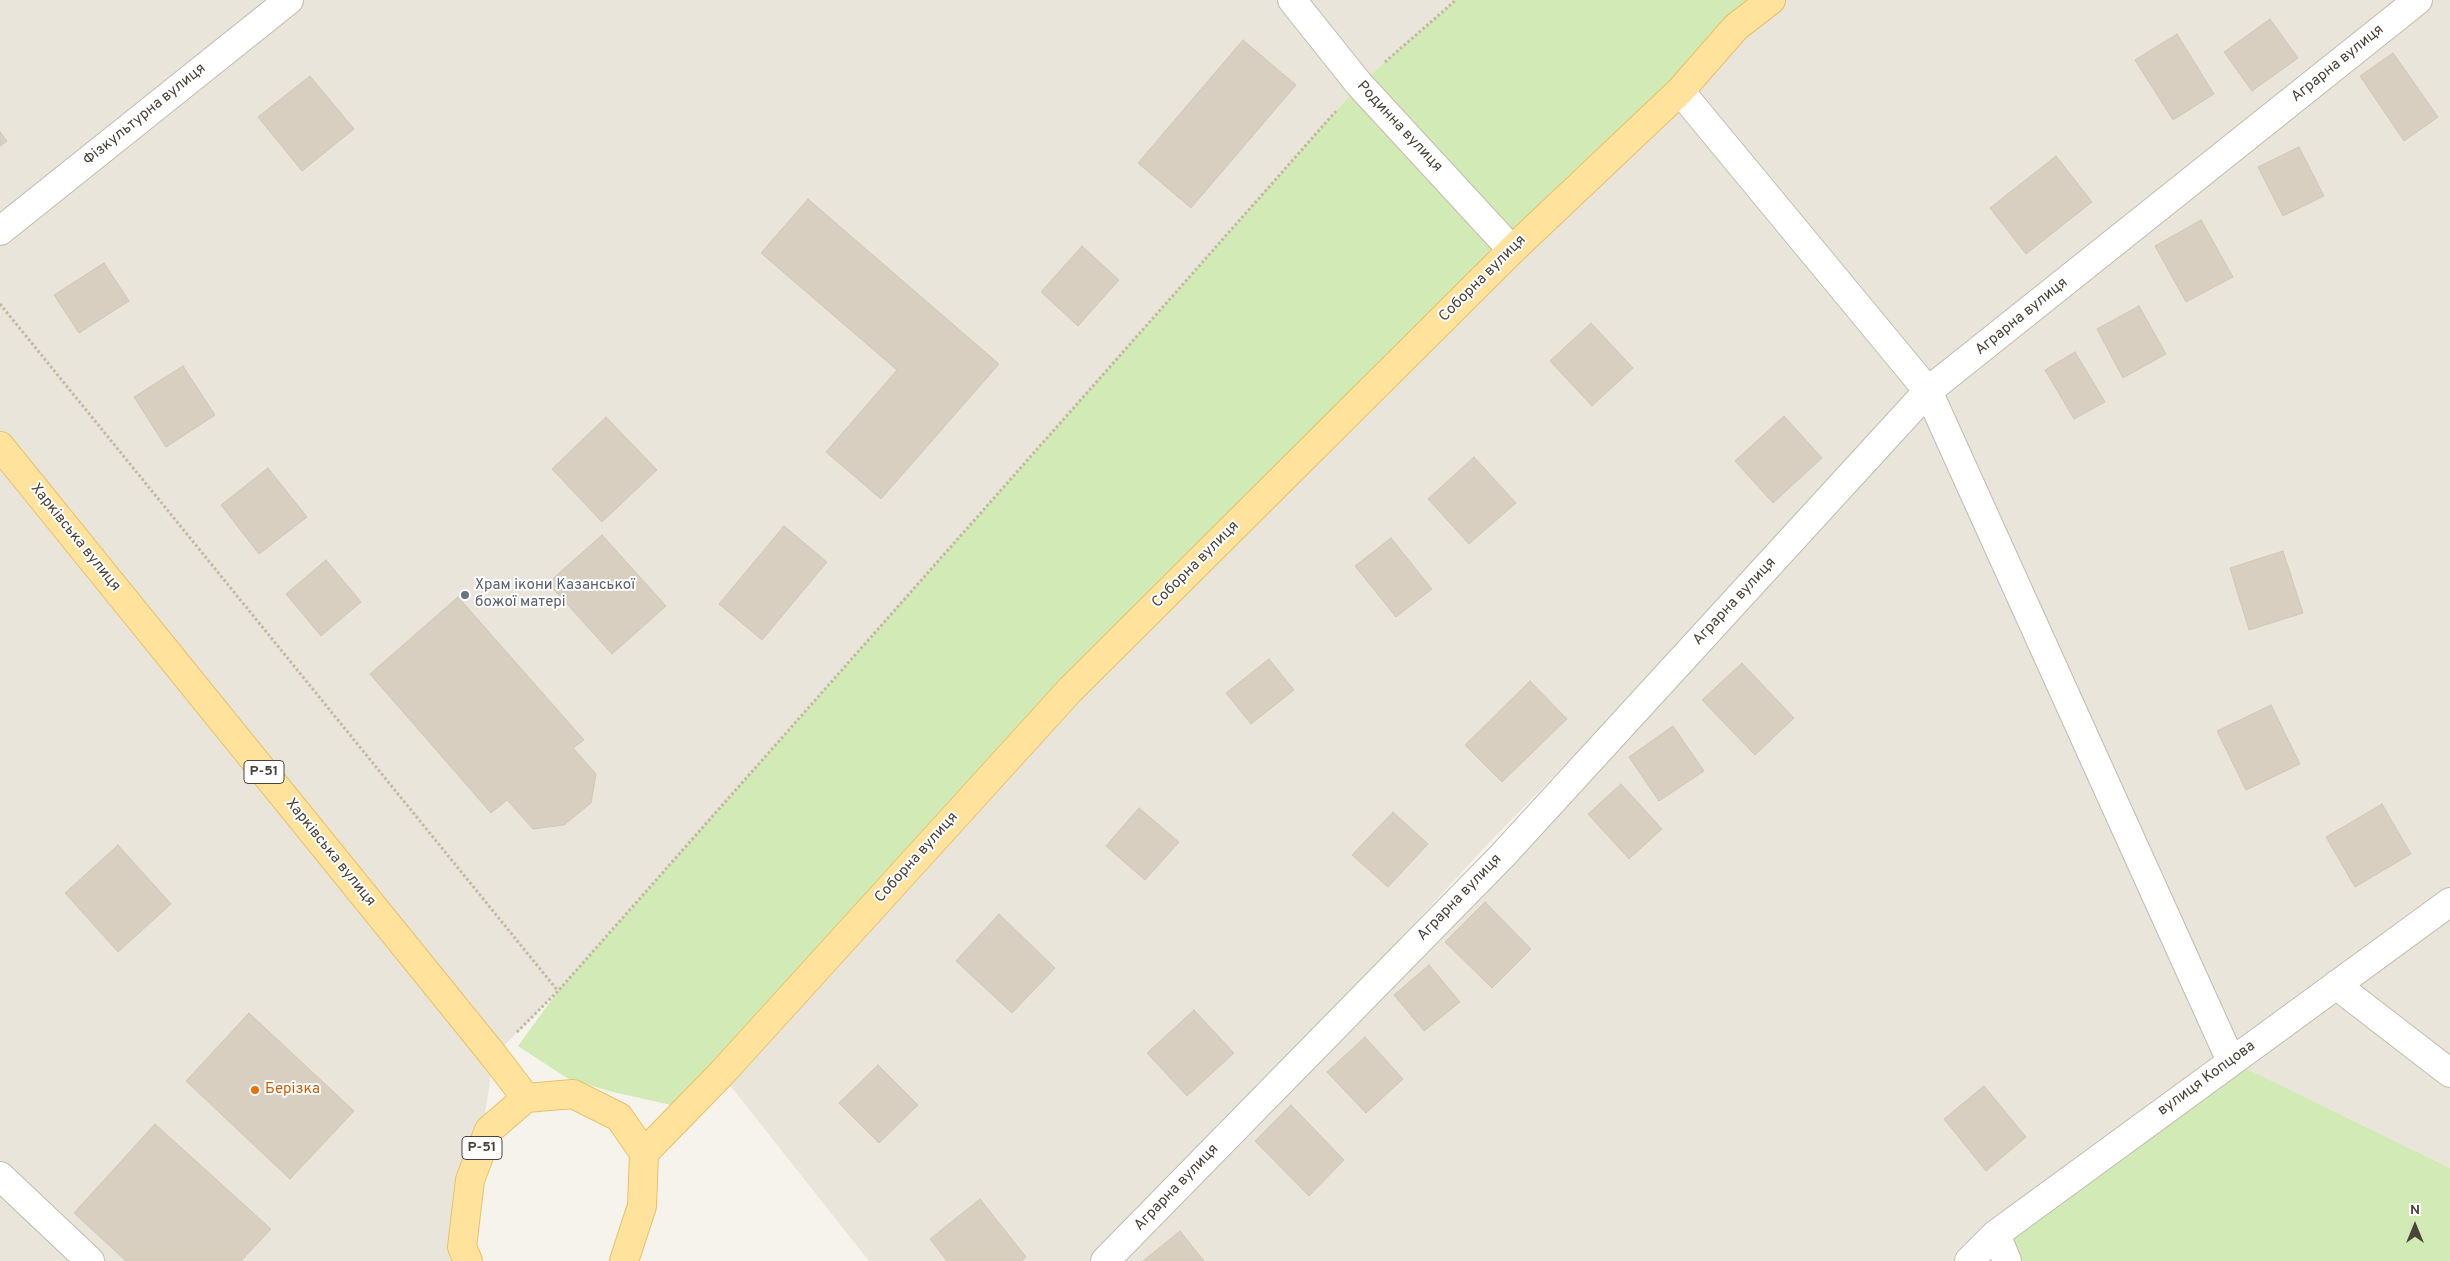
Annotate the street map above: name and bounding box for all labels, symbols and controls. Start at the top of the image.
street label: Аграрна вулиця [2288,21,2388,107]
street label: Фізкультурна вулиця [80,60,210,170]
street label: Родинна вулиця [1352,78,1446,176]
street label: Соборна вулиця [1436,232,1530,326]
street label: Аграрна вулиця [1972,274,2072,360]
street label: Харківська вулиця [26,481,124,595]
street label: Соборна вулиця [1149,518,1243,612]
street label: Аграрна вулиця [1690,554,1780,650]
place label: Храм ікони Казанської божої матері [475,577,635,612]
marker: Храм ікони Казанської божої матері [459,589,471,601]
road number: Р-51 [244,760,284,784]
street label: Харківська вулиця [281,796,379,910]
street label: Соборна вулиця [872,809,962,907]
street label: Аграрна вулиця [1414,851,1506,945]
street label: вулиця Копцова [2155,1038,2259,1120]
place label: Берізка [265,1081,320,1099]
marker: Берізка [249,1084,261,1096]
road number: Р-51 [462,1136,502,1160]
street label: Аграрна вулиця [1131,1141,1223,1235]
north arrow [2390,1201,2440,1251]
text: N [2410,1202,2420,1219]

